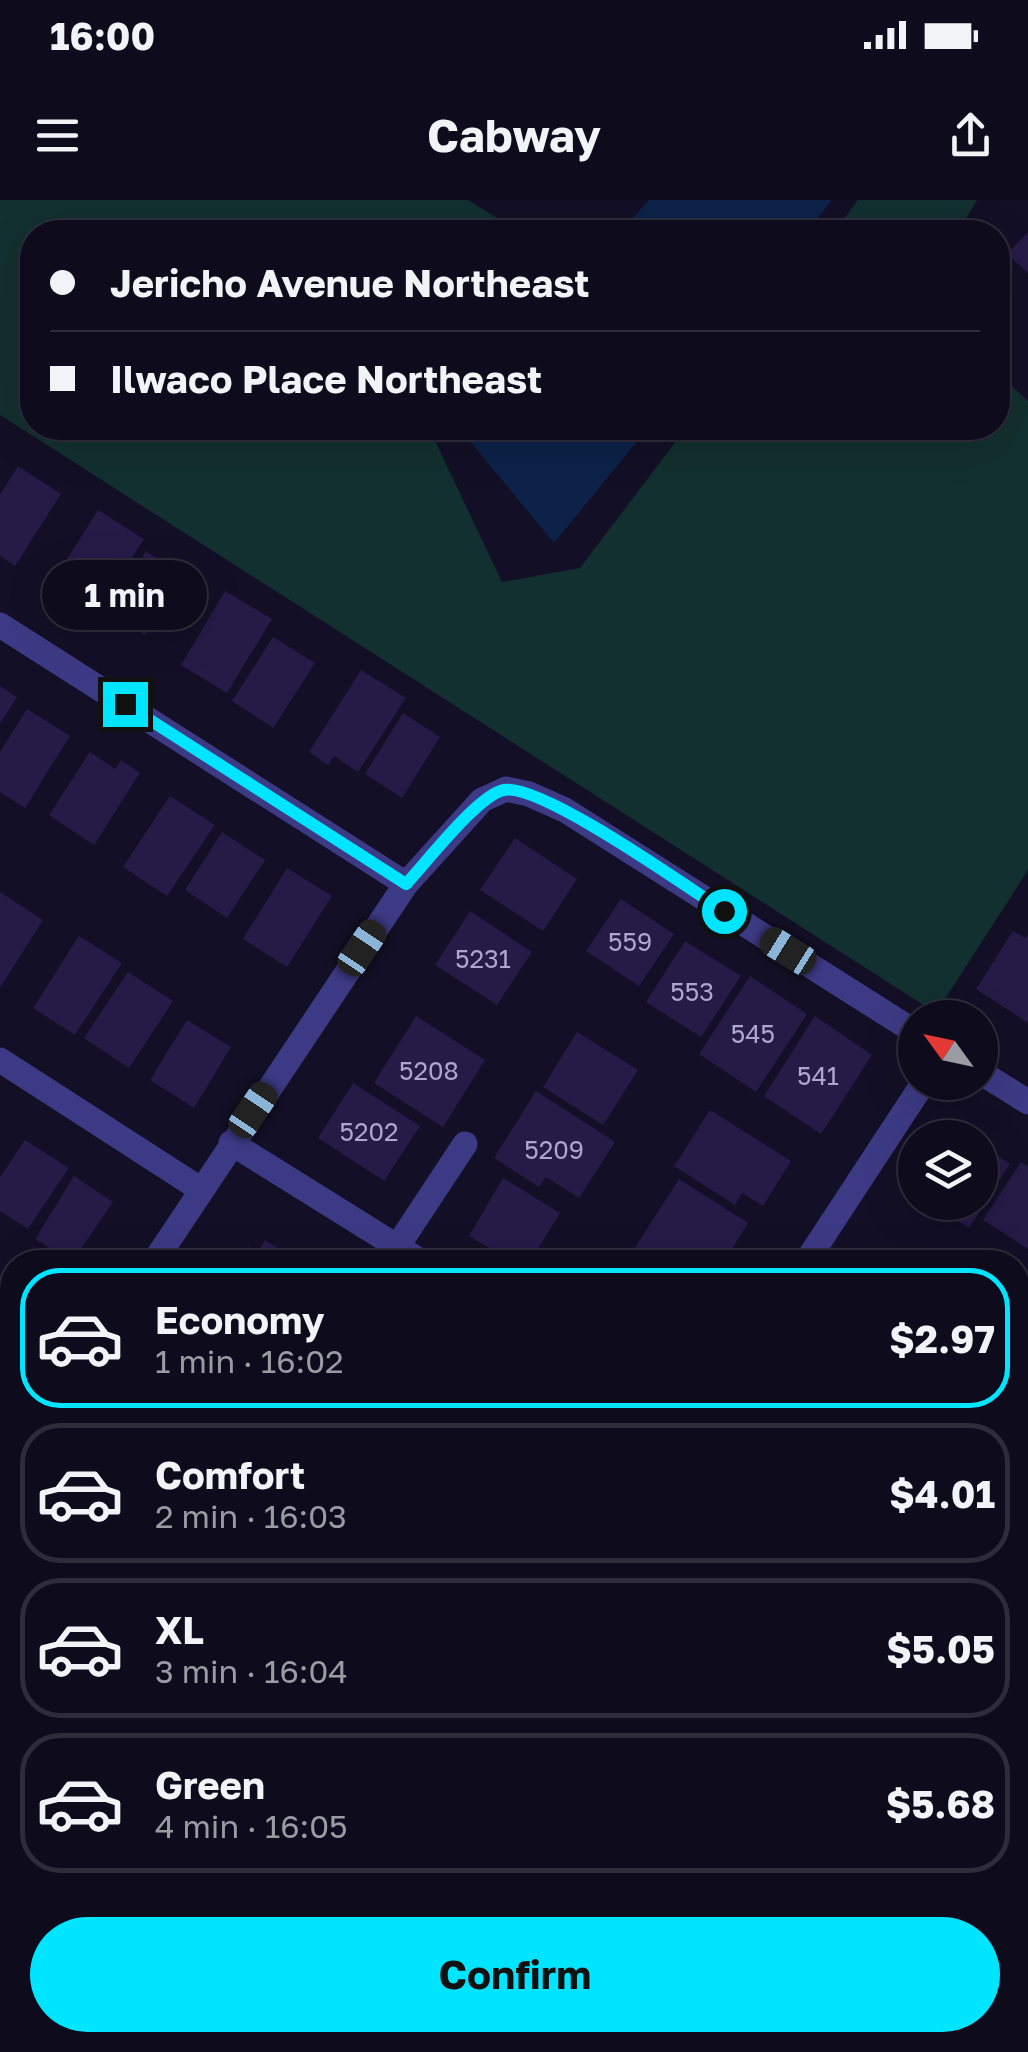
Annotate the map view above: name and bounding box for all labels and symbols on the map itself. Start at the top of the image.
callout: 1 min [42,559,208,629]
route end [103,682,148,727]
route start [702,889,747,934]
car [333,915,391,981]
car [755,922,821,980]
house number: 559 [608,926,652,957]
house number: 5231 [455,943,511,974]
house number: 553 [670,976,714,1007]
north arrow [898,1000,998,1100]
house number: 545 [731,1018,775,1049]
house number: 5208 [399,1055,459,1086]
house number: 541 [797,1060,839,1091]
car [224,1077,282,1143]
house number: 5202 [339,1116,399,1147]
house number: 5209 [524,1134,584,1165]

